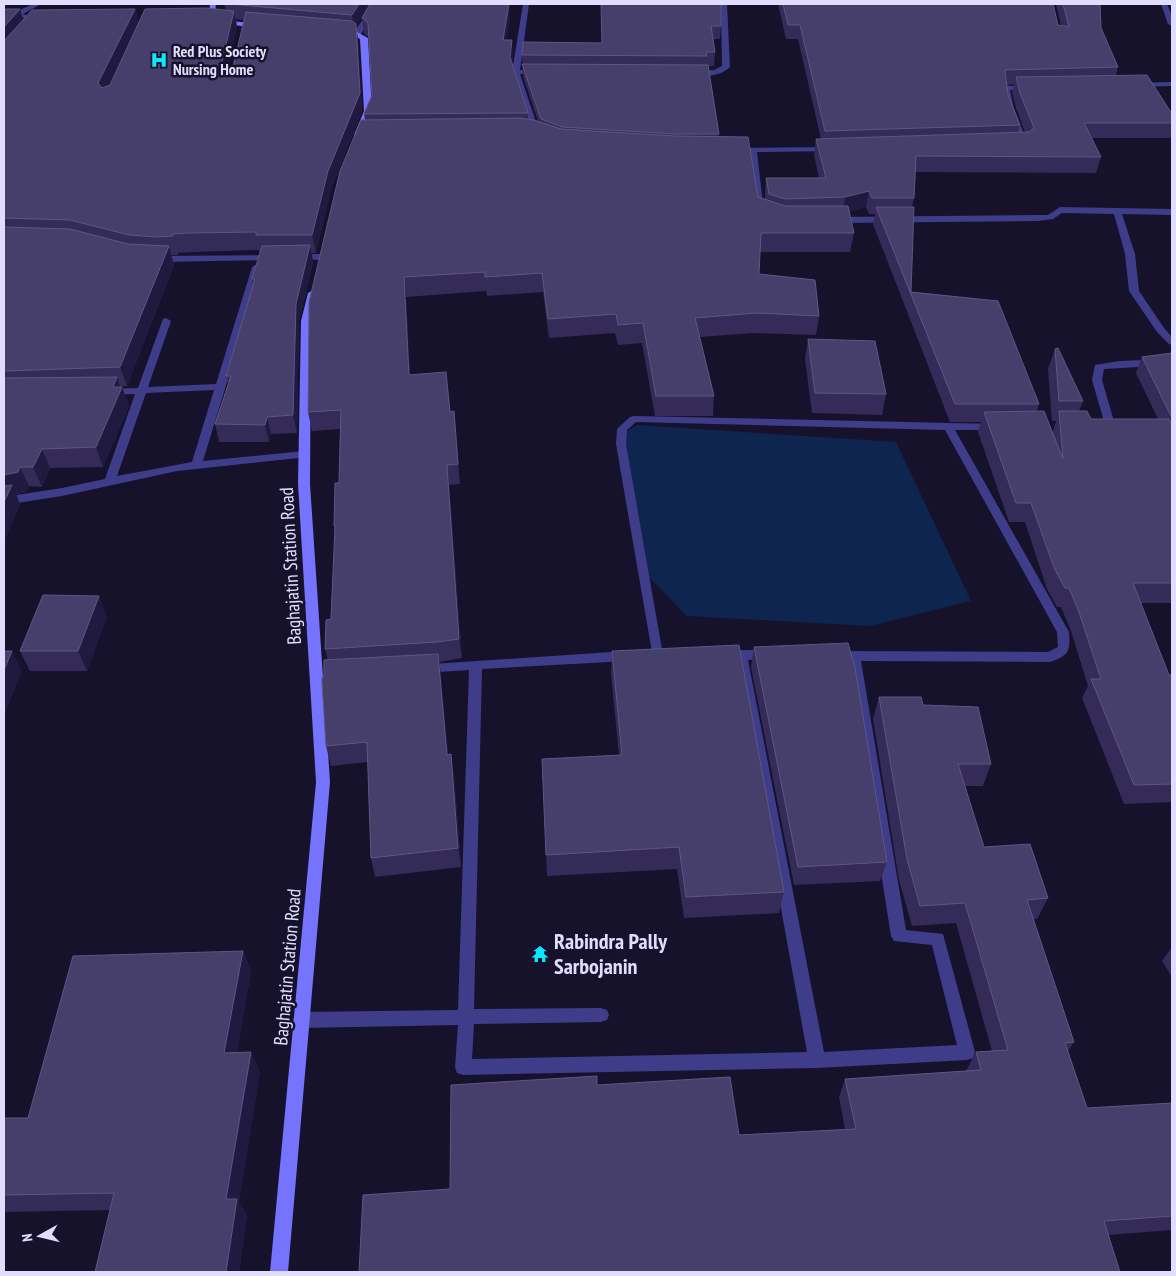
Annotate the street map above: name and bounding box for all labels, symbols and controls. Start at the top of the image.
place label: Red Plus Society Nursing Home [173,41,267,79]
hospital icon: Red Plus Society Nursing Home [149,50,169,70]
street label: Baghajatin Station Road [274,487,306,645]
street label: Baghajatin Station Road [268,888,306,1046]
place label: Rabindra Pally Sarbojanin [554,927,668,980]
temple icon: Rabindra Pally Sarbojanin [530,944,550,964]
north arrow [15,1211,65,1261]
text: N [18,1233,37,1243]

